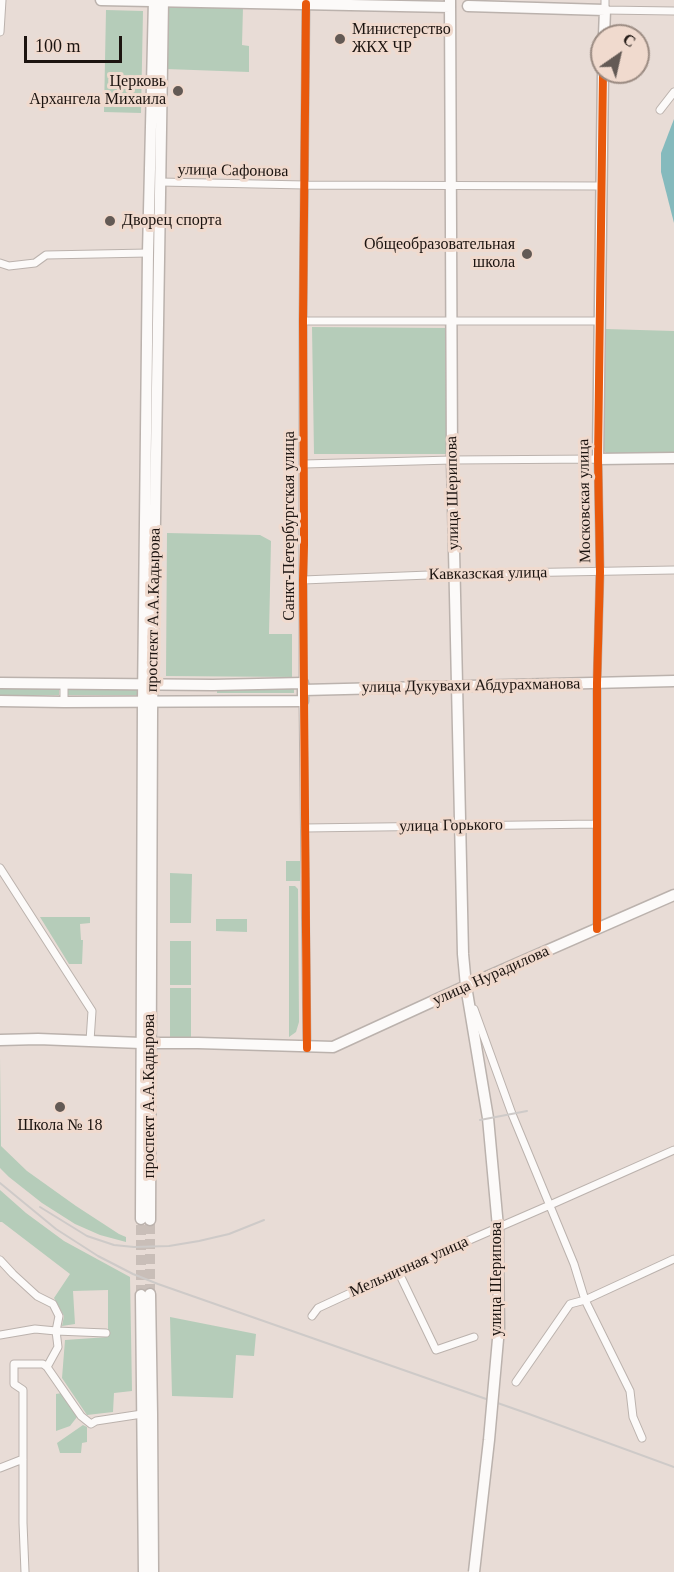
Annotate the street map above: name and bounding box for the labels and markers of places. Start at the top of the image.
place label: Министерство ЖКХ ЧР [352,20,451,58]
marker: Министерство ЖКХ ЧР [333,32,347,46]
place label: Церковь Архангела Михаила [29,72,166,110]
marker: Церковь Архангела Михаила [171,84,185,98]
place label: Дворец спорта [122,211,222,231]
marker: Дворец спорта [103,214,117,228]
place label: Общеобразовательная школа [364,235,515,273]
marker: Общеобразовательная школа [520,247,534,261]
marker: Школа № 18 [53,1100,67,1114]
place label: Школа № 18 [17,1116,103,1136]

